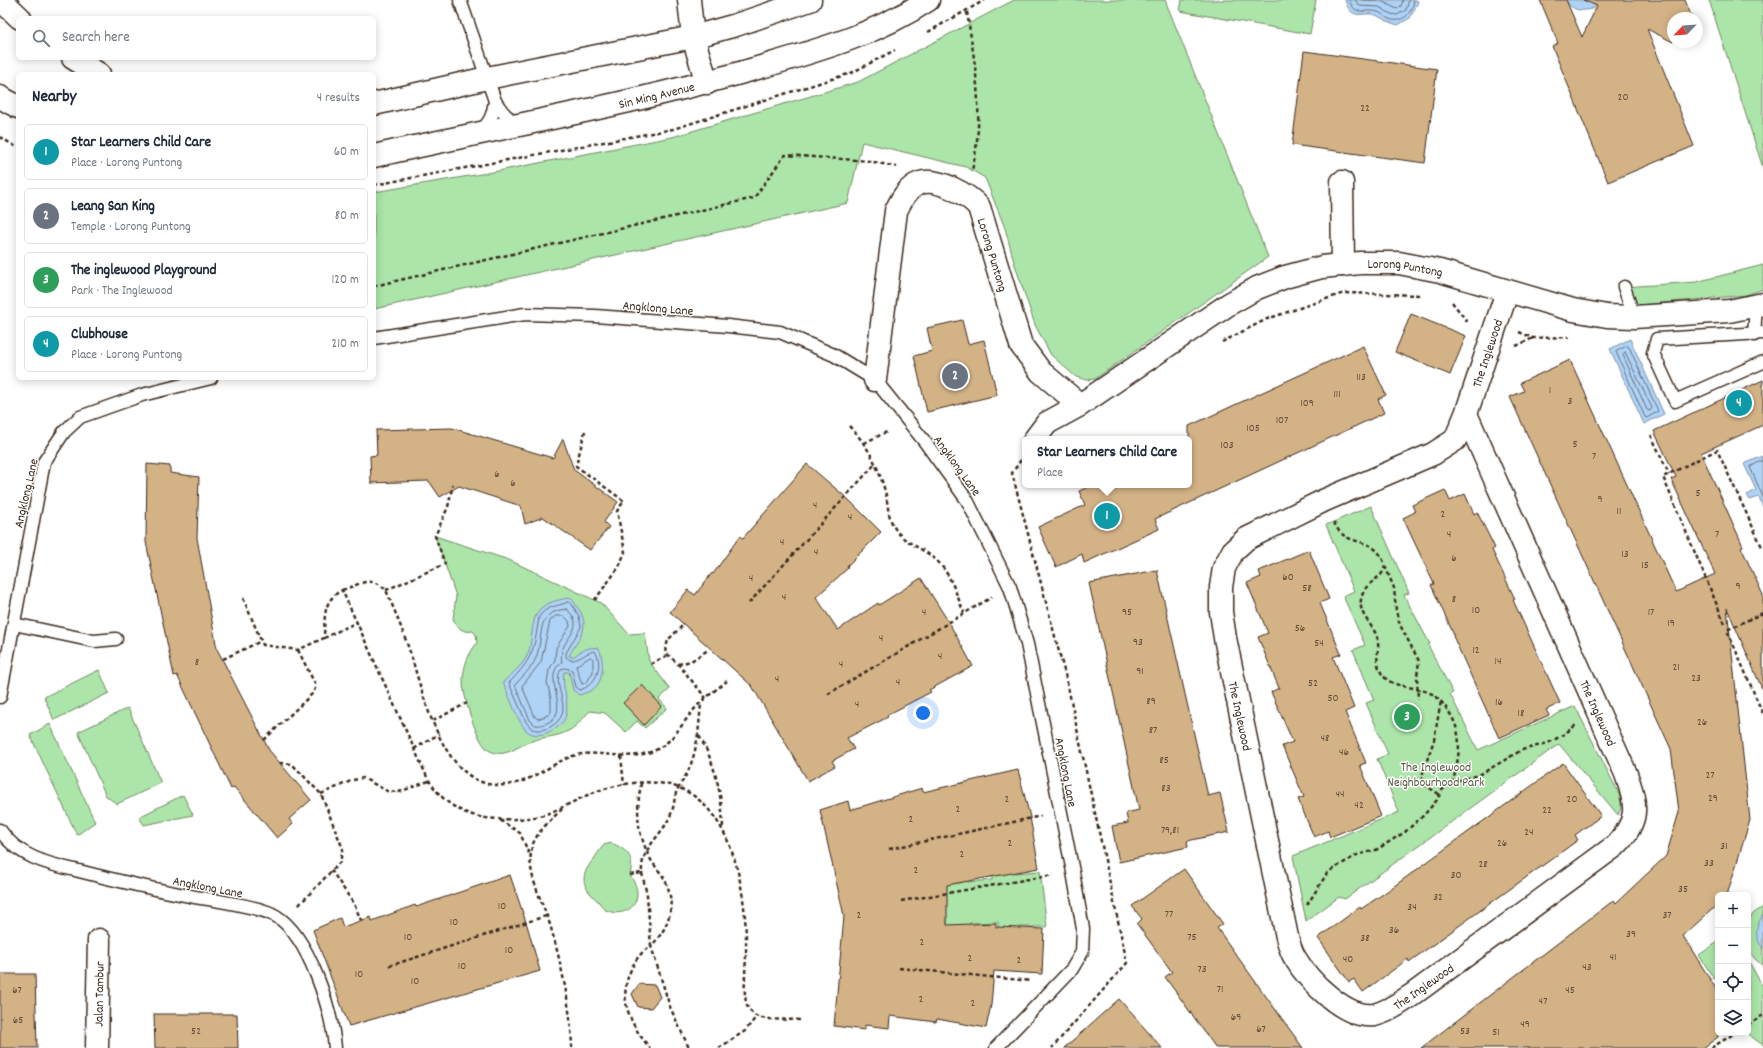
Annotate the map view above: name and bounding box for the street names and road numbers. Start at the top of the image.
street label: Sin Ming Avenue [617,78,697,115]
street label: Lorong Puntong [971,216,1011,295]
street label: Lorong Puntong [1367,256,1445,283]
street label: Angklong Lane [622,297,694,322]
street label: The Inglewood [1469,317,1509,390]
street label: Angklong Lane [927,432,985,501]
street label: Angklong Lane [10,457,45,530]
street label: The Inglewood [1574,678,1620,750]
street label: The Inglewood [1222,680,1255,753]
street label: Angklong Lane [1048,736,1081,809]
street label: Angklong Lane [171,872,244,905]
street label: The Inglewood [1390,960,1459,1016]
street label: Jalan Tambur [90,961,111,1027]

